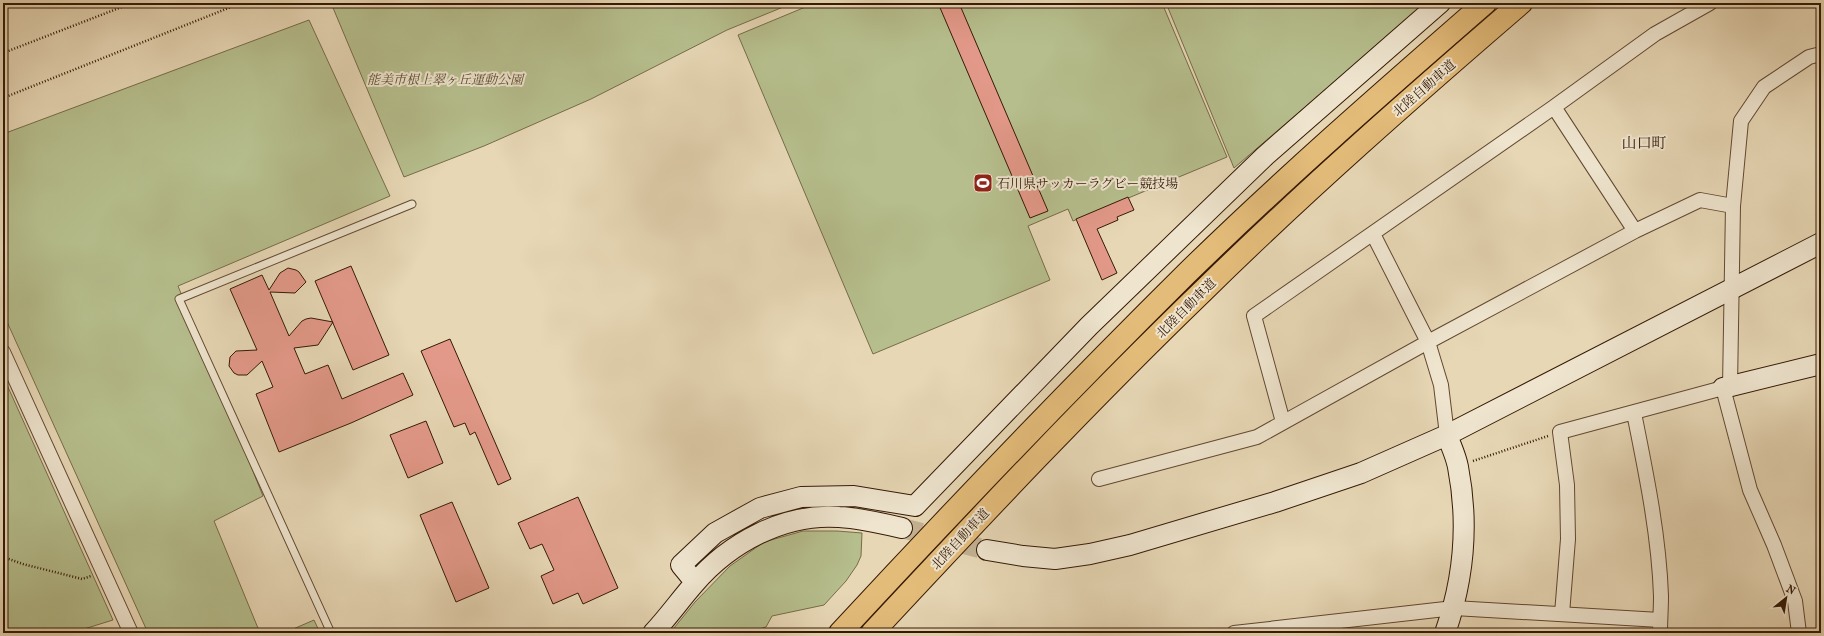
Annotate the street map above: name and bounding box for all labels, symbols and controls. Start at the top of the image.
street label: 北陸自動車道 [1390,57,1458,119]
park label: 能美市根上翠ヶ丘運動公園 [367,72,525,87]
district label: 山口町 [1621,134,1667,152]
sports icon: 石川県サッカーラグビー競技場 [972,172,994,194]
place label: 石川県サッカーラグビー競技場 [997,176,1178,191]
street label: 北陸自動車道 [1153,275,1219,341]
street label: 北陸自動車道 [928,505,992,573]
north arrow [1766,578,1806,618]
text: N [1784,582,1798,598]

